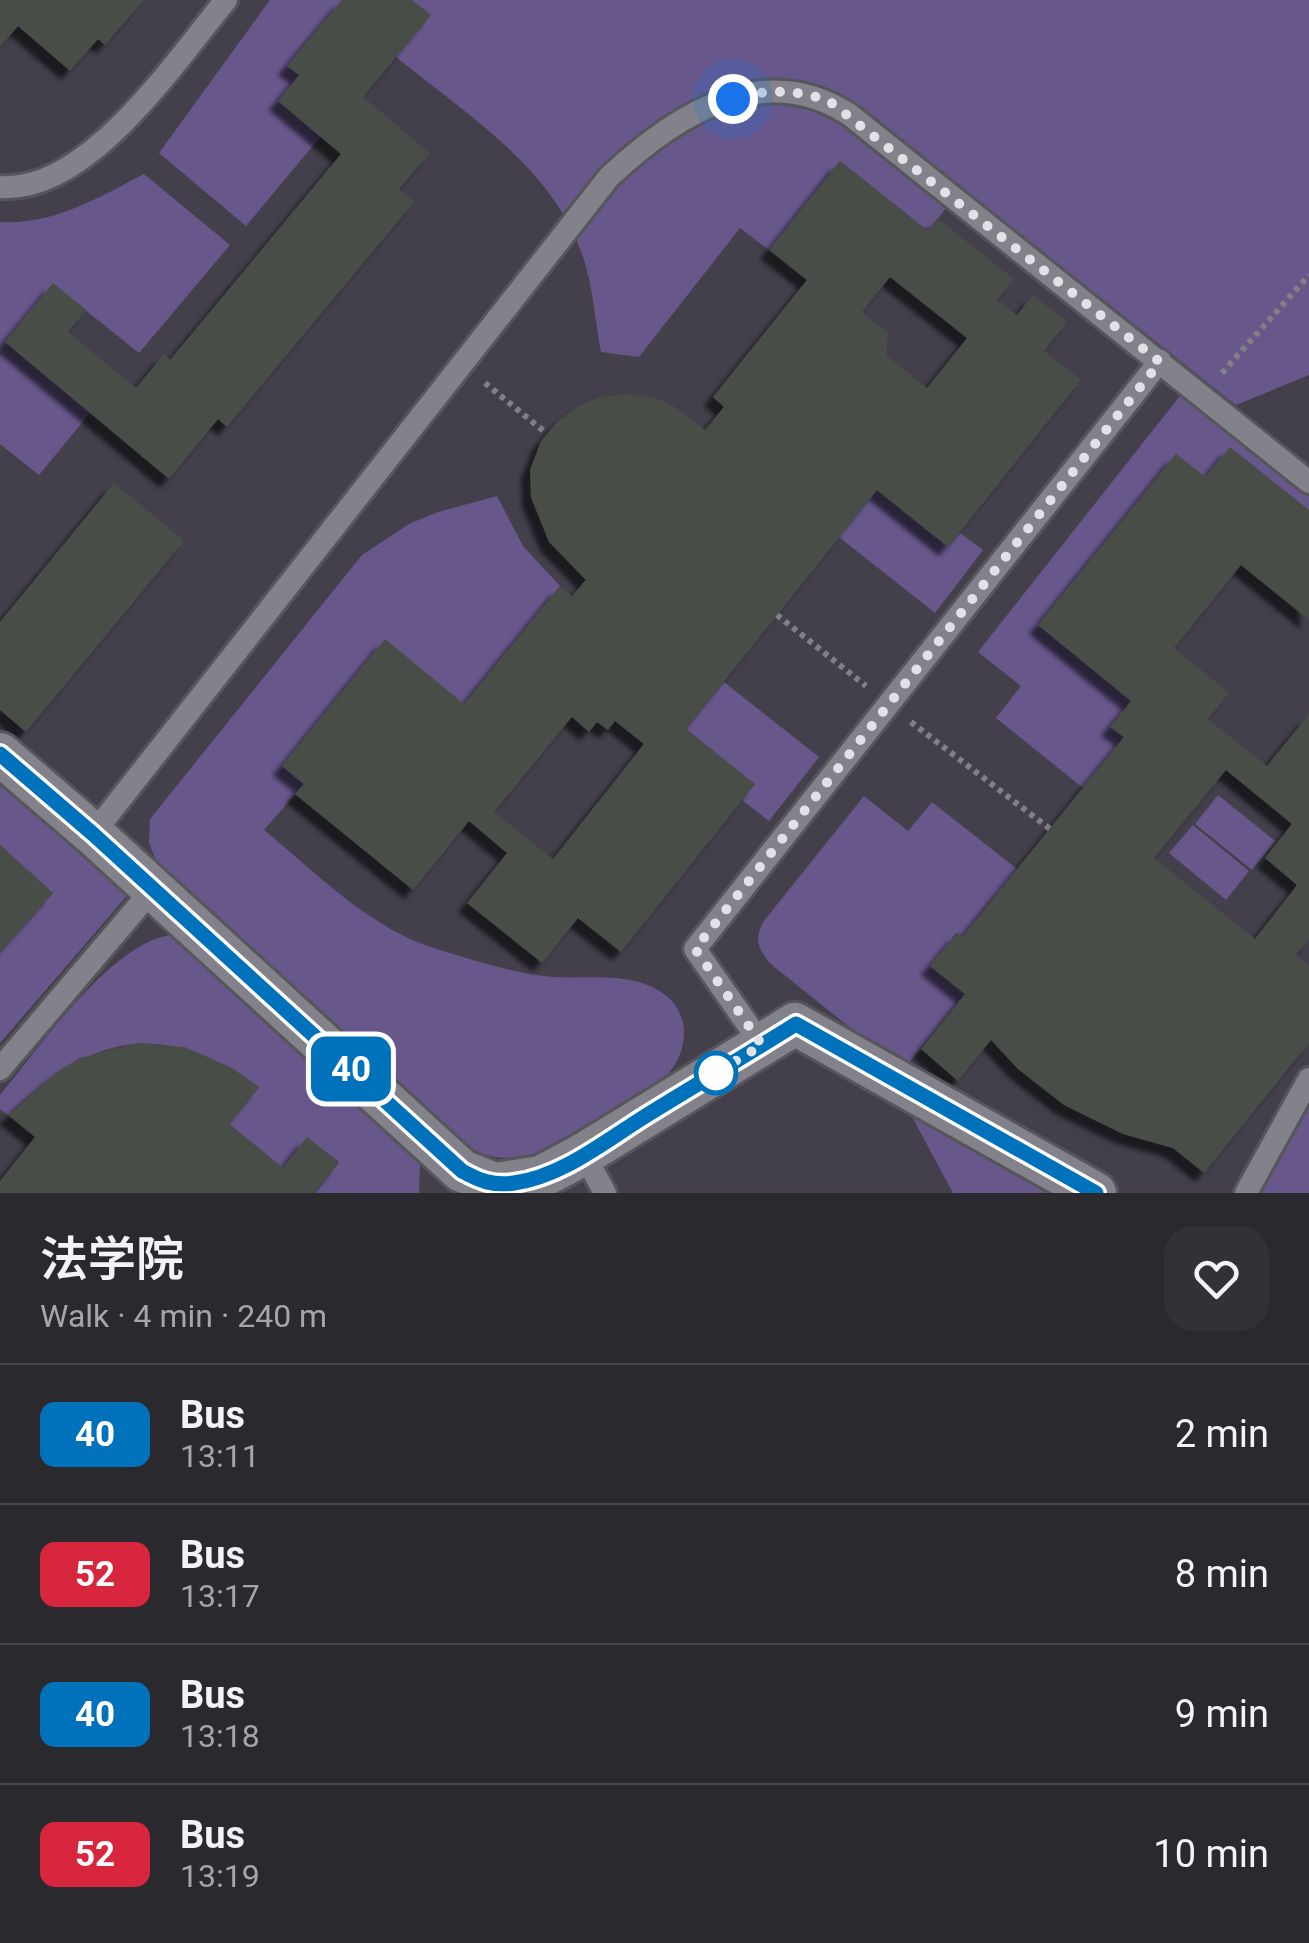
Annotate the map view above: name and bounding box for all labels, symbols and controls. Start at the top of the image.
your location [708,74,758,124]
line badge: 40 [306,1036,396,1102]
text: 40 [331,1049,371,1090]
unlabelled marker [695,1052,737,1094]
button: heart [1164,1226,1269,1331]
text: 法学院 [40,1231,184,1288]
text: Walk · 4 min · 240 m [40,1297,327,1335]
text: Bus [180,1393,245,1437]
text: 2 min [1175,1412,1269,1456]
text: 40 [75,1414,115,1455]
text: 13:11 [180,1437,260,1475]
text: Bus [180,1533,245,1577]
text: 8 min [1175,1552,1269,1596]
text: 52 [75,1554,115,1595]
text: 13:17 [180,1577,260,1615]
text: Bus [180,1673,245,1717]
text: 9 min [1175,1692,1269,1736]
text: 40 [75,1694,115,1735]
text: 13:18 [180,1717,260,1755]
text: Bus [180,1813,245,1857]
text: 10 min [1153,1832,1269,1876]
text: 52 [75,1834,115,1875]
text: 13:19 [180,1857,260,1895]

